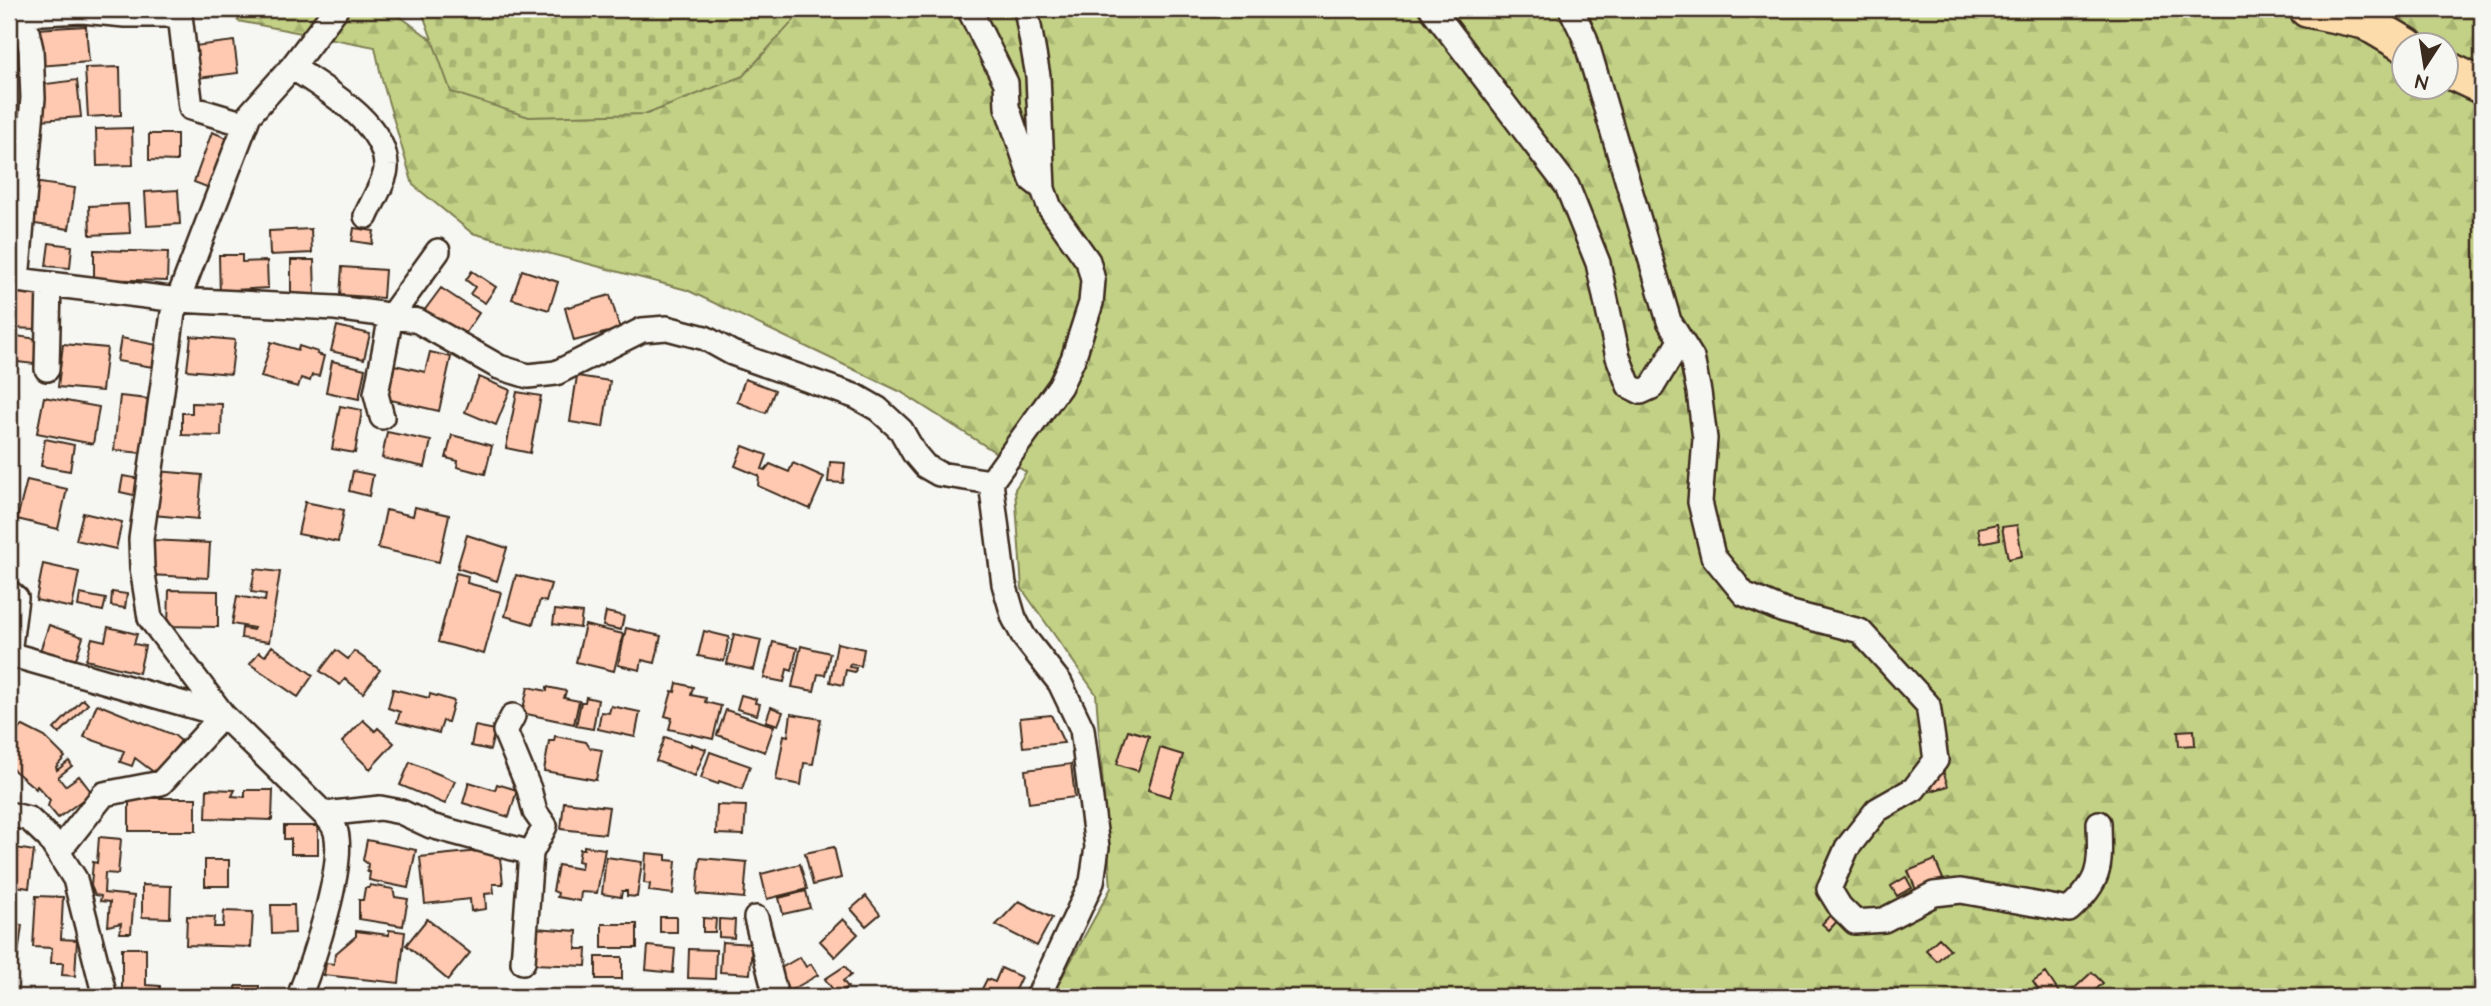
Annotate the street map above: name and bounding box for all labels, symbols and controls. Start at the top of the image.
north arrow [2390,32,2460,102]
text: N [2413,67,2430,96]

